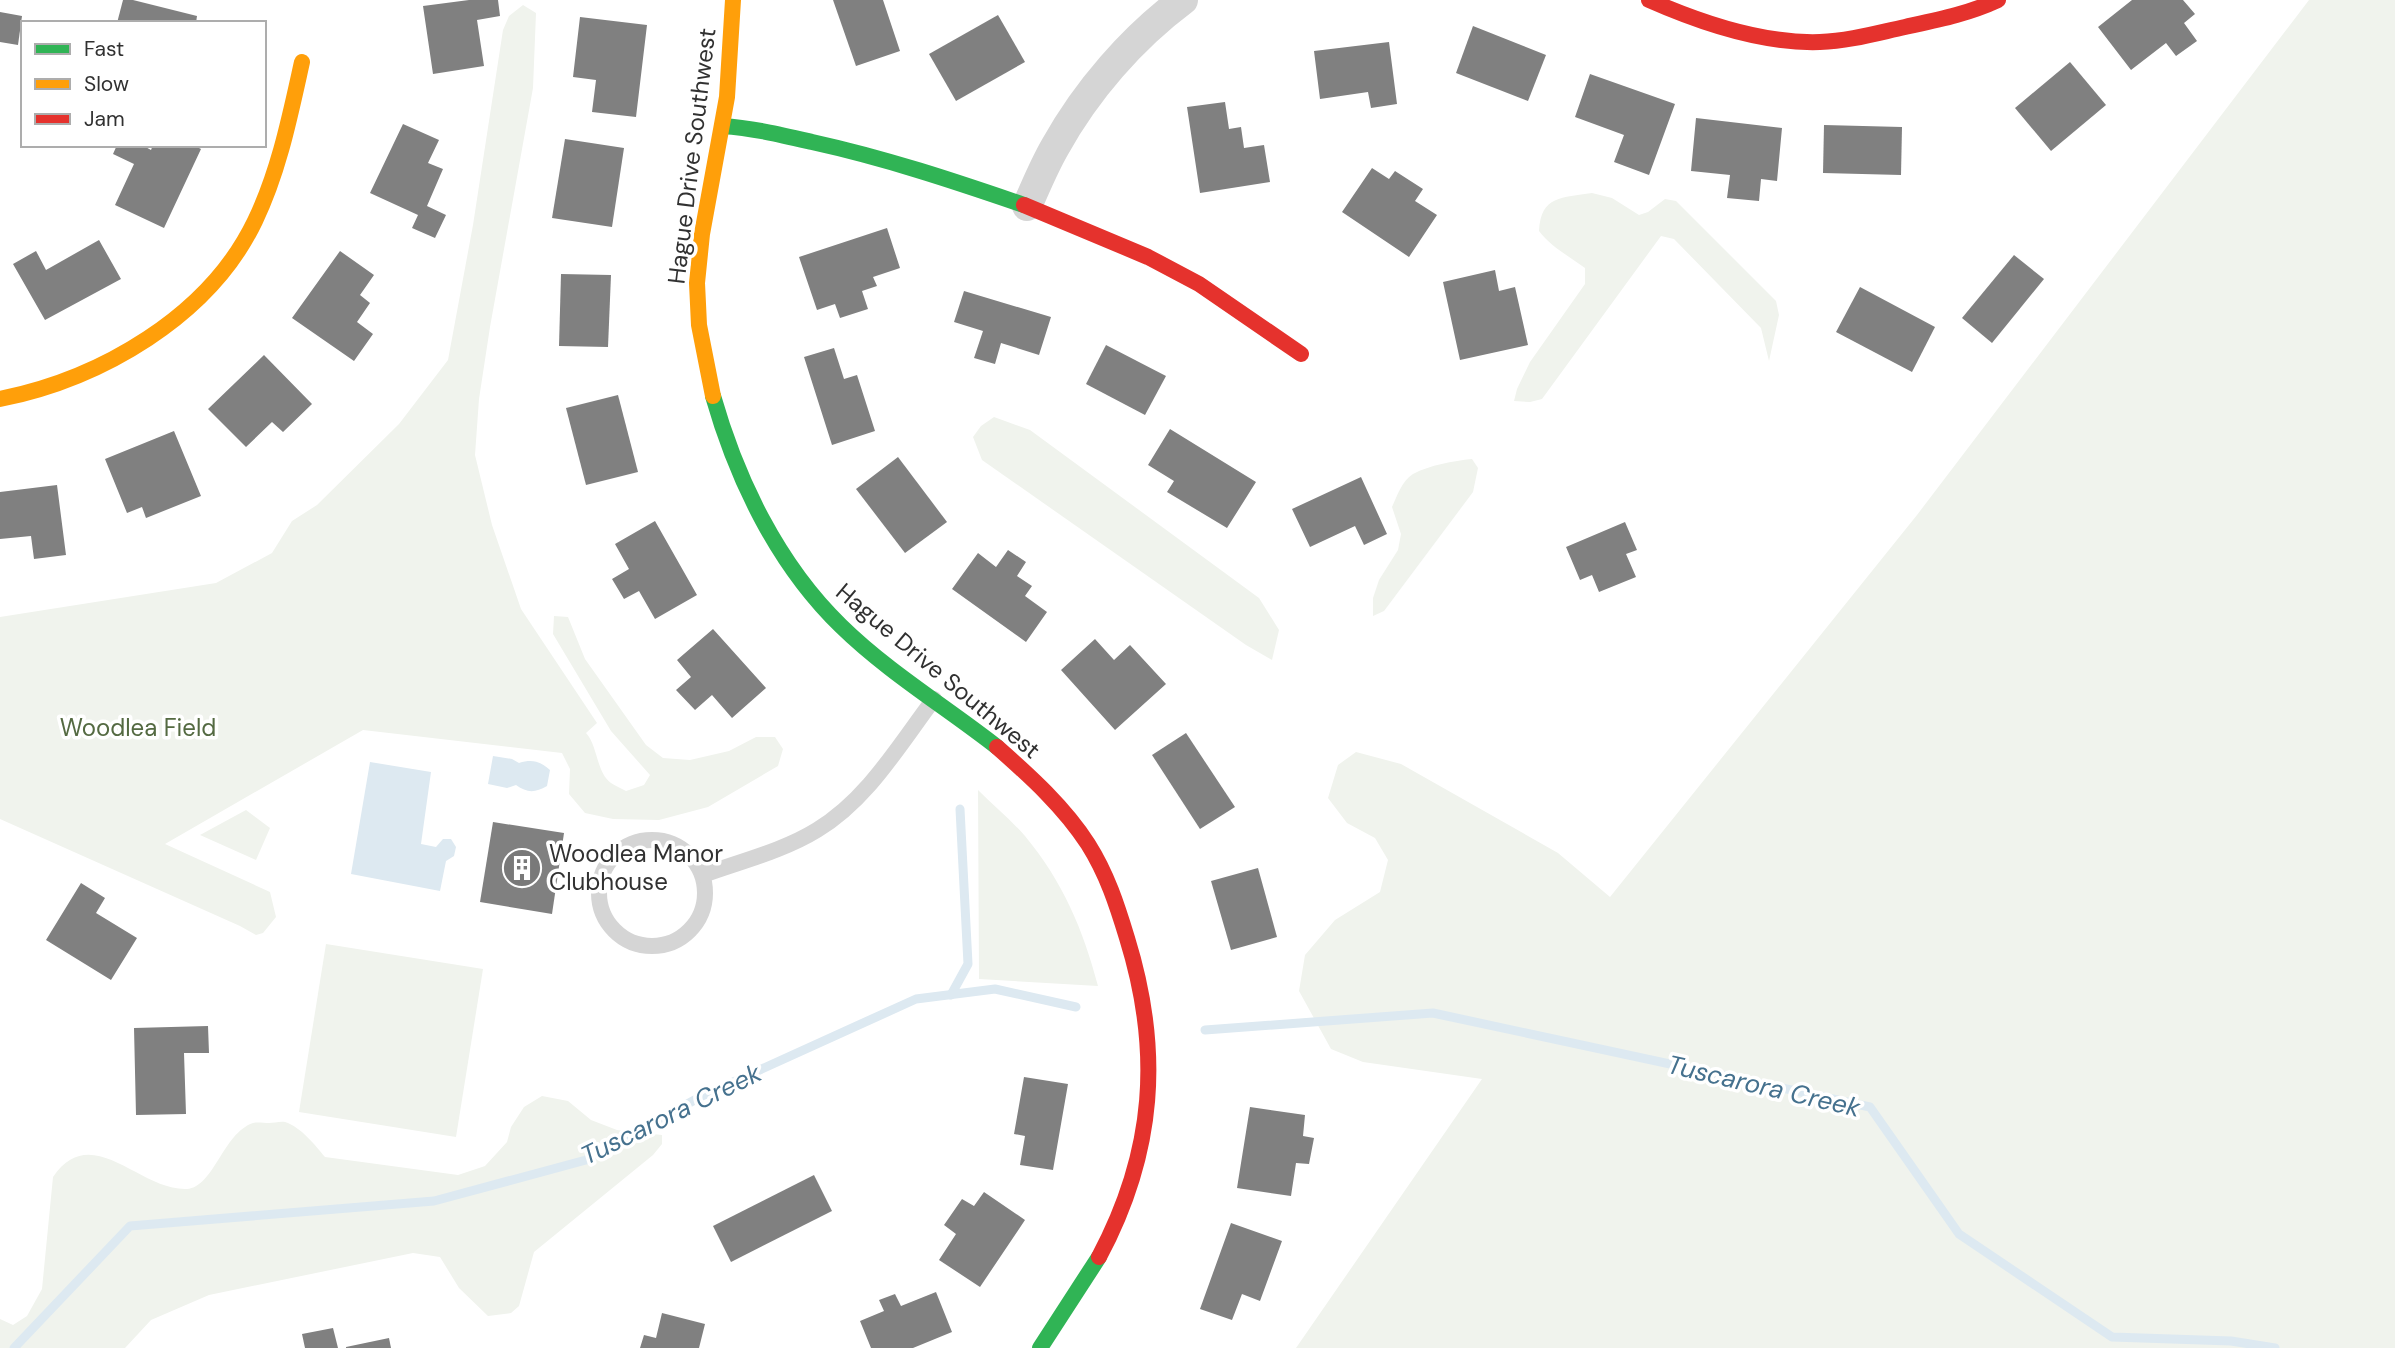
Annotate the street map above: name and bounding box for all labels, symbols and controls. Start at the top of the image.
legend [21,21,266,147]
street label: Hague Drive Southwest [660,26,723,286]
text: Fast [84,35,124,63]
text: Slow [84,70,129,98]
text: Jam [84,105,125,133]
street label: Hague Drive Southwest [830,576,1047,765]
park label: Woodlea Field [60,712,216,743]
place label: Woodlea Manor Clubhouse [549,838,723,897]
building icon: Woodlea Manor Clubhouse [501,847,543,889]
water label: Tuscarora Creek [1664,1047,1864,1125]
water label: Tuscarora Creek [575,1055,768,1172]

